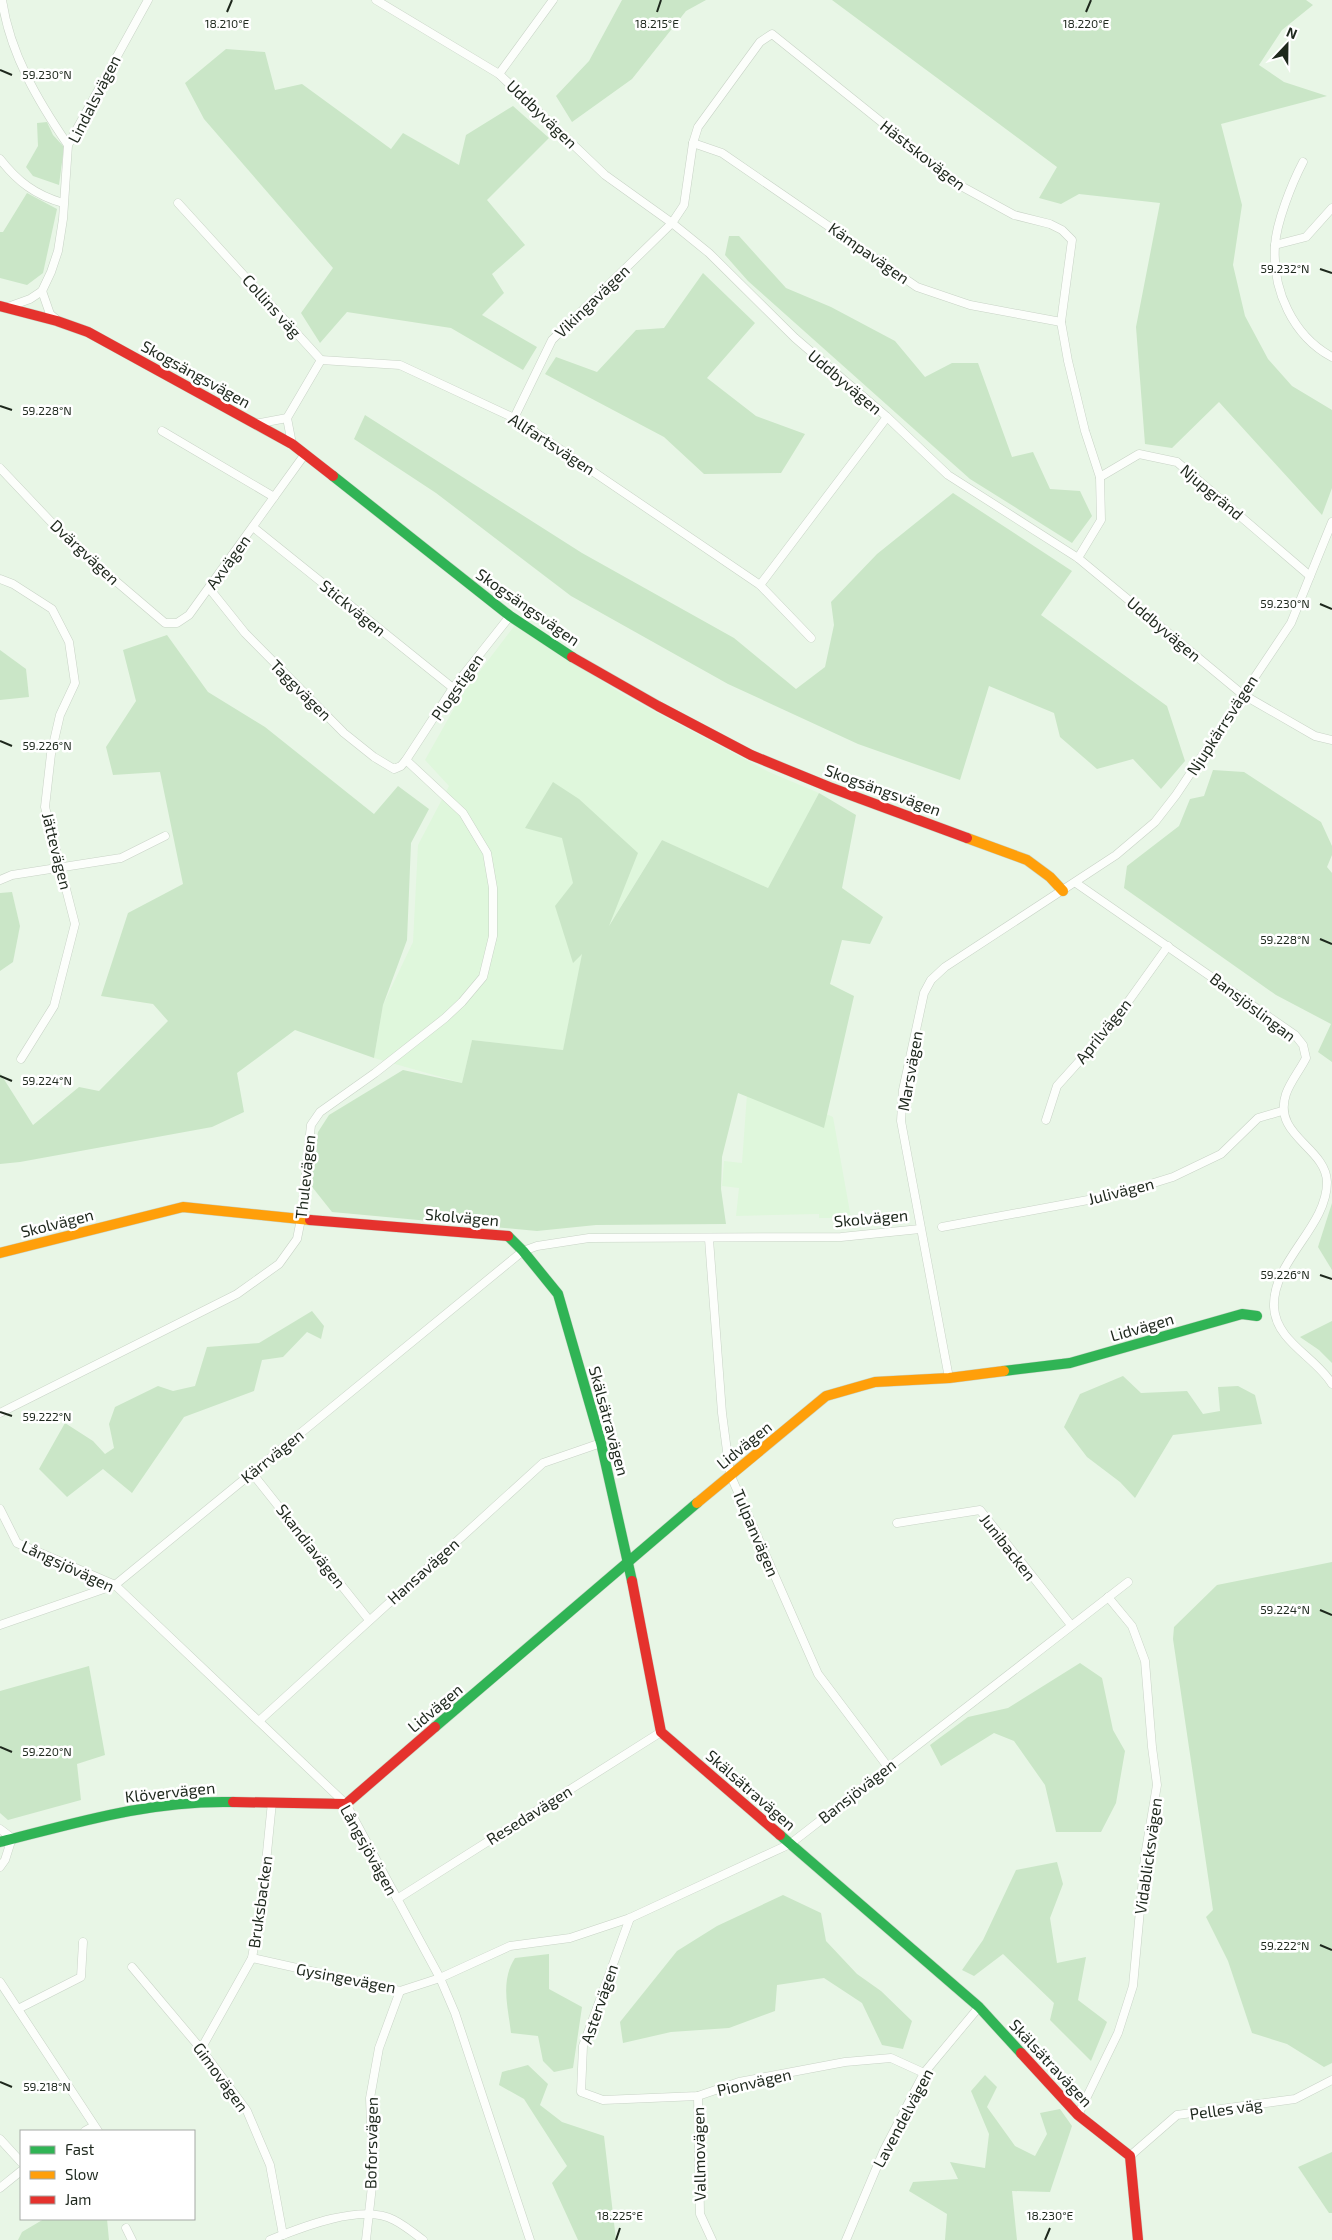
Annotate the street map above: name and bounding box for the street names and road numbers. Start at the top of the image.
street label: Lindalsvägen [63,52,124,146]
street label: Uddbyvägen [503,75,581,152]
street label: Hästskovägen [877,116,970,194]
street label: Kämpavägen [825,218,913,287]
street label: Vikingavägen [550,260,633,341]
street label: Collins väg [239,270,306,341]
street label: Skogsängsvägen [138,336,254,411]
street label: Uddbyvägen [805,345,886,418]
street label: Allfartsvägen [506,409,599,478]
street label: Njupgränd [1176,460,1248,524]
street label: Dvärgvägen [47,515,124,588]
street label: Axvägen [202,531,254,593]
street label: Skogsängsvägen [473,564,584,649]
street label: Stickvägen [317,575,390,640]
street label: Uddbyvägen [1124,592,1205,665]
street label: Plogstigen [427,650,486,724]
street label: Taggvägen [267,655,336,724]
street label: Njupkärrsvägen [1182,671,1262,779]
street label: Skogsängsvägen [823,760,944,819]
street label: Jättevägen [39,810,76,891]
street label: Bansjöslingan [1206,968,1300,1046]
street label: Aprilvägen [1071,994,1135,1067]
street label: Marsvägen [893,1029,926,1113]
street label: Thulevägen [291,1134,318,1220]
street label: Julivägen [1086,1173,1156,1208]
street label: Skolvägen [19,1204,95,1241]
street label: Skolvägen [424,1204,500,1229]
street label: Skolvägen [833,1205,909,1230]
street label: Lidvägen [1108,1308,1176,1345]
street label: Skälsätravägen [586,1364,633,1478]
street label: Lidvägen [712,1417,775,1473]
street label: Kärrvägen [237,1425,307,1487]
street label: Tulpanvägen [730,1486,783,1579]
street label: Skandiavägen [273,1500,350,1591]
street label: Junibacken [976,1510,1040,1584]
street label: Hansavägen [383,1534,462,1608]
street label: Långsjövägen [18,1536,118,1596]
street label: Lidvägen [404,1679,466,1736]
street label: Skälsätravägen [703,1745,800,1834]
street label: Bansjövägen [814,1754,900,1828]
street label: Klövervägen [124,1777,216,1806]
street label: Resedavägen [483,1781,575,1848]
street label: Vidablicksvägen [1130,1796,1165,1915]
street label: Långsjövägen [336,1801,402,1899]
street label: Bruksbacken [244,1854,275,1949]
street label: Gysingevägen [295,1959,398,1996]
street label: Astervägen [576,1961,621,2046]
street label: Skälsätravägen [1006,2015,1097,2110]
street label: Gimovägen [190,2038,253,2115]
street label: Pionvägen [715,2064,793,2099]
street label: Lavendelvägen [868,2065,937,2171]
street label: Pelles väg [1188,2094,1264,2123]
street label: Boforsvägen [360,2097,381,2189]
street label: Vallmovägen [688,2107,709,2201]

